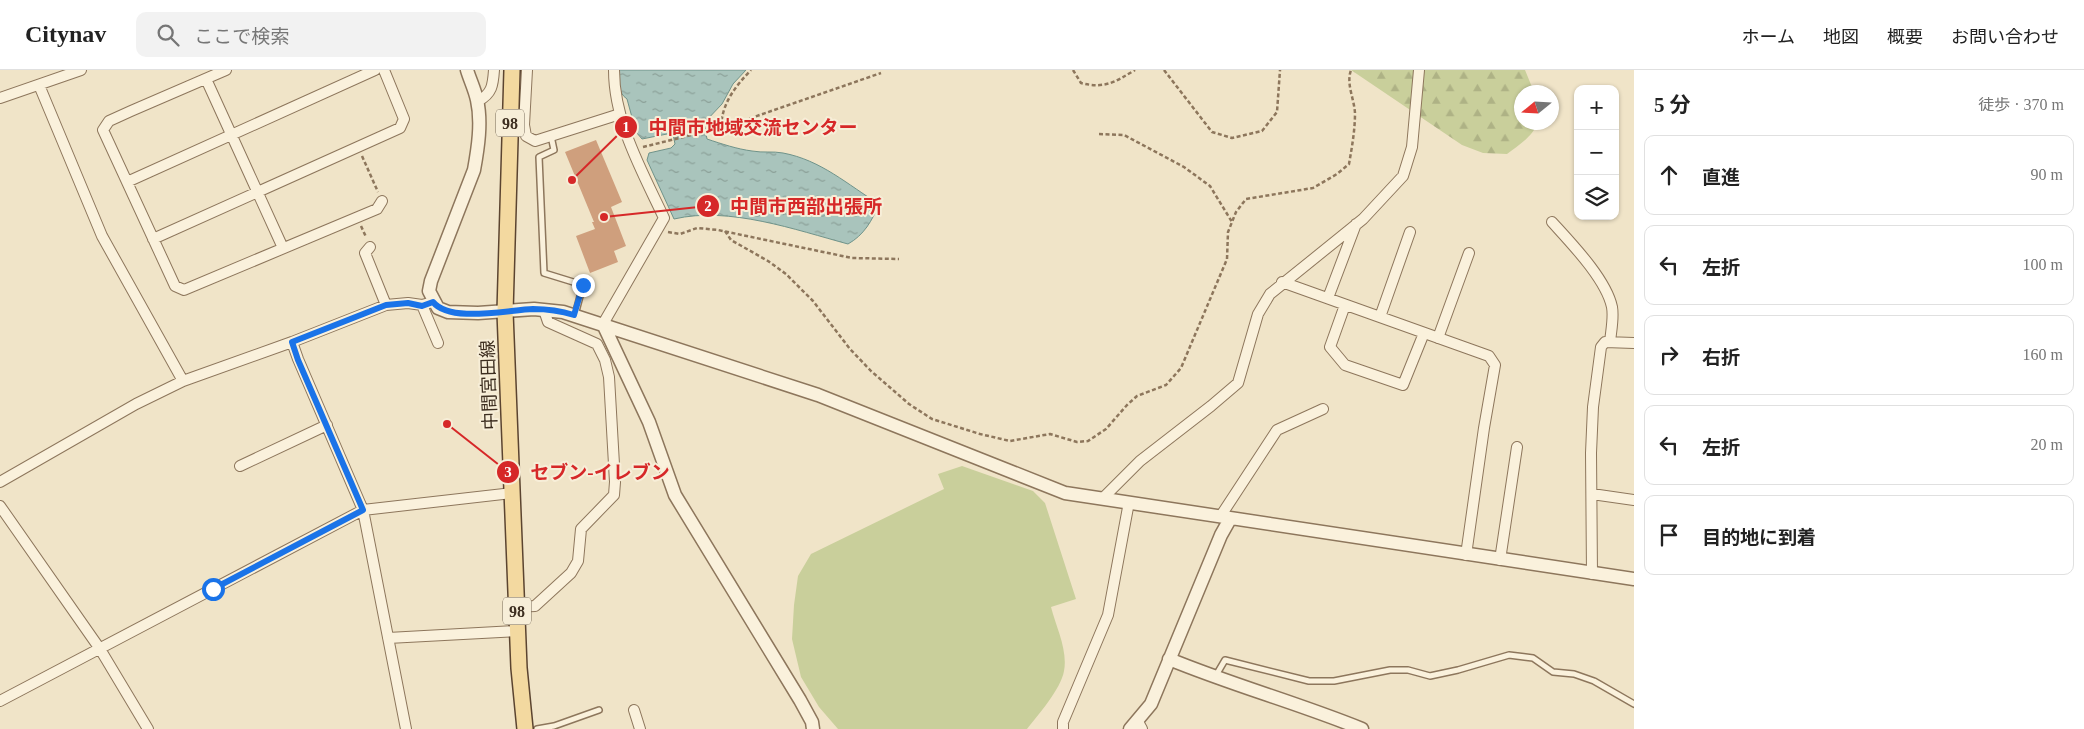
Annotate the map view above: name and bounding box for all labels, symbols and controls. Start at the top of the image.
search box [136,12,486,57]
text: Citynav [25,21,106,47]
icon: search [154,21,182,49]
text: ここで検索 [194,26,289,47]
text: ホーム [1742,27,1795,47]
text: 地図 [1823,27,1859,47]
text: 概要 [1887,27,1923,47]
text: お問い合わせ [1951,27,2059,47]
north arrow [1514,85,1559,130]
map controls [1574,85,1619,220]
button: + [1574,85,1619,130]
text: 5 分 [1654,93,1691,117]
text: 徒歩 · 370 m [1978,96,2064,113]
road number: 98 [496,110,524,136]
callout: 中間市地域交流センター [614,110,868,144]
text: 中間市地域交流センター [648,117,858,138]
text: 1 [622,119,630,135]
button: − [1574,130,1619,175]
icon: ahead [1655,161,1683,189]
text: 90 m [2031,166,2063,183]
text: 直進 [1702,167,1740,188]
button: layers [1574,175,1619,220]
callout: 中間市西部出張所 [695,189,892,223]
text: 中間市西部出張所 [730,196,882,217]
text: 2 [704,198,712,214]
icon: left [1655,251,1683,279]
text: 100 m [2023,256,2063,273]
text: 左折 [1702,257,1740,278]
route end [572,274,595,297]
street label: 中間宮田線 [477,340,501,430]
icon: right [1655,341,1683,369]
text: 160 m [2023,346,2063,363]
text: 右折 [1702,347,1740,368]
icon: left [1655,431,1683,459]
text: 20 m [2031,436,2063,453]
text: 左折 [1702,437,1740,458]
callout: セブン-イレブン [496,455,680,489]
text: セブン-イレブン [530,462,670,483]
text: 3 [504,464,512,480]
icon: arrive [1655,521,1683,549]
text: 目的地に到着 [1702,527,1816,548]
route start [202,578,225,601]
road number: 98 [503,598,531,624]

